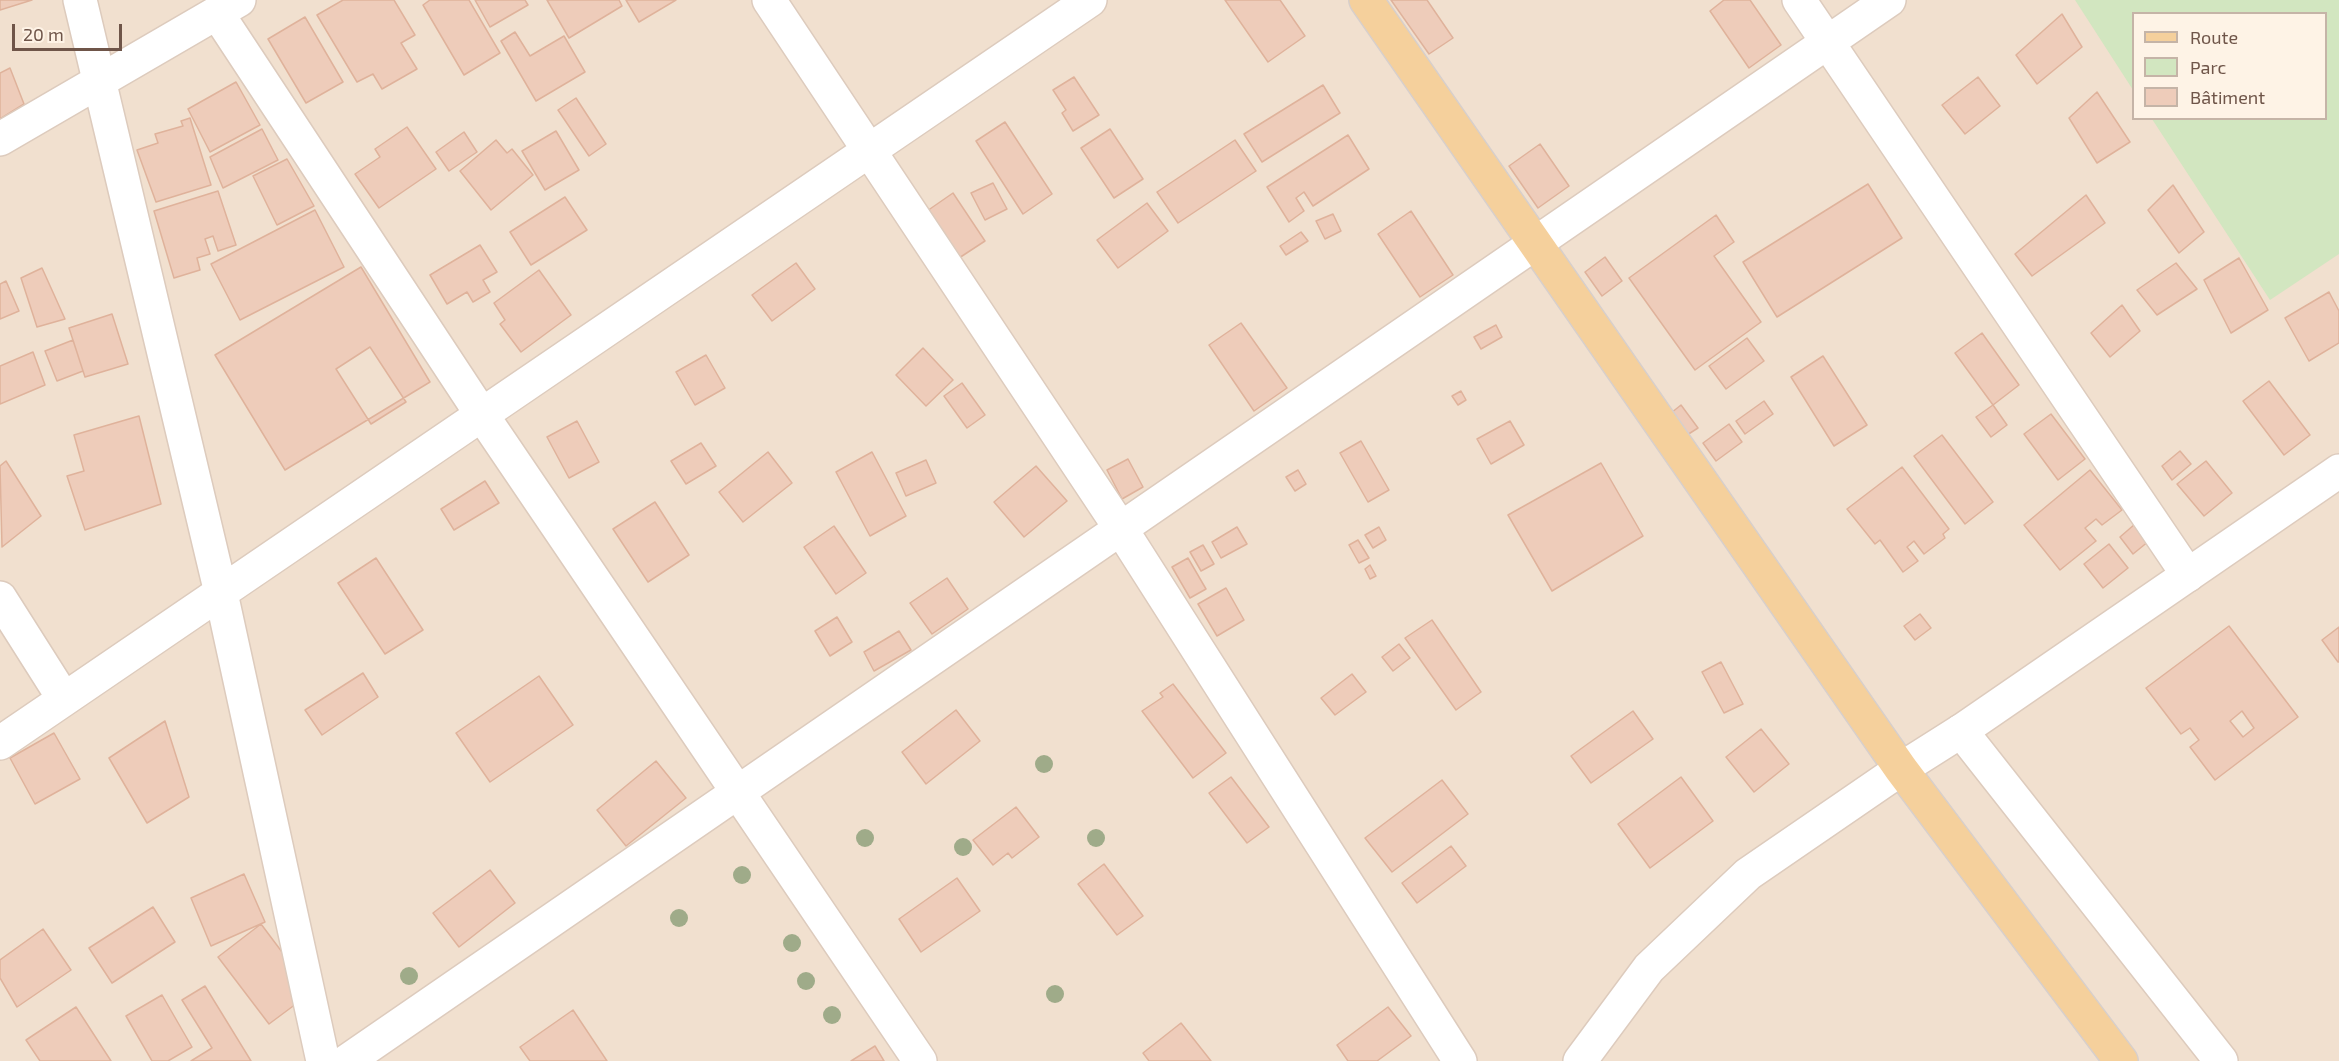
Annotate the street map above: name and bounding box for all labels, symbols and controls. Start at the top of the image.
scale bar [15,12,124,50]
legend [2132,12,2327,120]
text: 20 m [23,23,64,45]
text: Route [2190,26,2238,48]
text: Parc [2190,56,2226,78]
text: Bâtiment [2190,86,2265,108]

